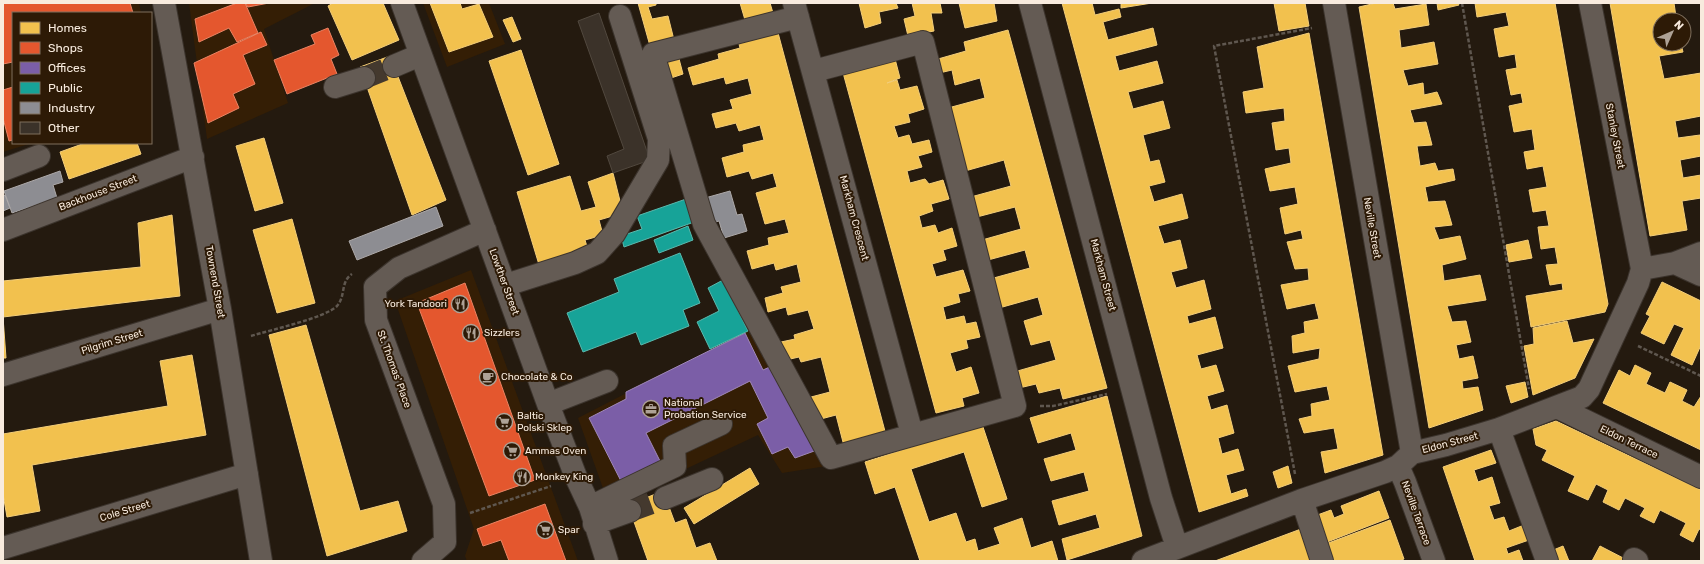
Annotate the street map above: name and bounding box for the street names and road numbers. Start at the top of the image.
street label: Stanley Street [1603,102,1627,170]
street label: Backhouse Street [57,173,139,213]
street label: Markham Crescent [837,174,871,262]
street label: Neville Street [1361,196,1383,260]
street label: Markham Street [1088,238,1118,313]
street label: Townend Street [203,245,227,319]
street label: Lowther Street [486,247,522,317]
street label: Pilgrim Street [80,327,144,357]
street label: St. Thomas' Place [374,329,414,410]
street label: Eldon Terrace [1598,423,1660,461]
street label: Eldon Street [1421,430,1479,456]
street label: Neville Terrace [1399,479,1433,547]
street label: Cole Street [98,498,152,524]

